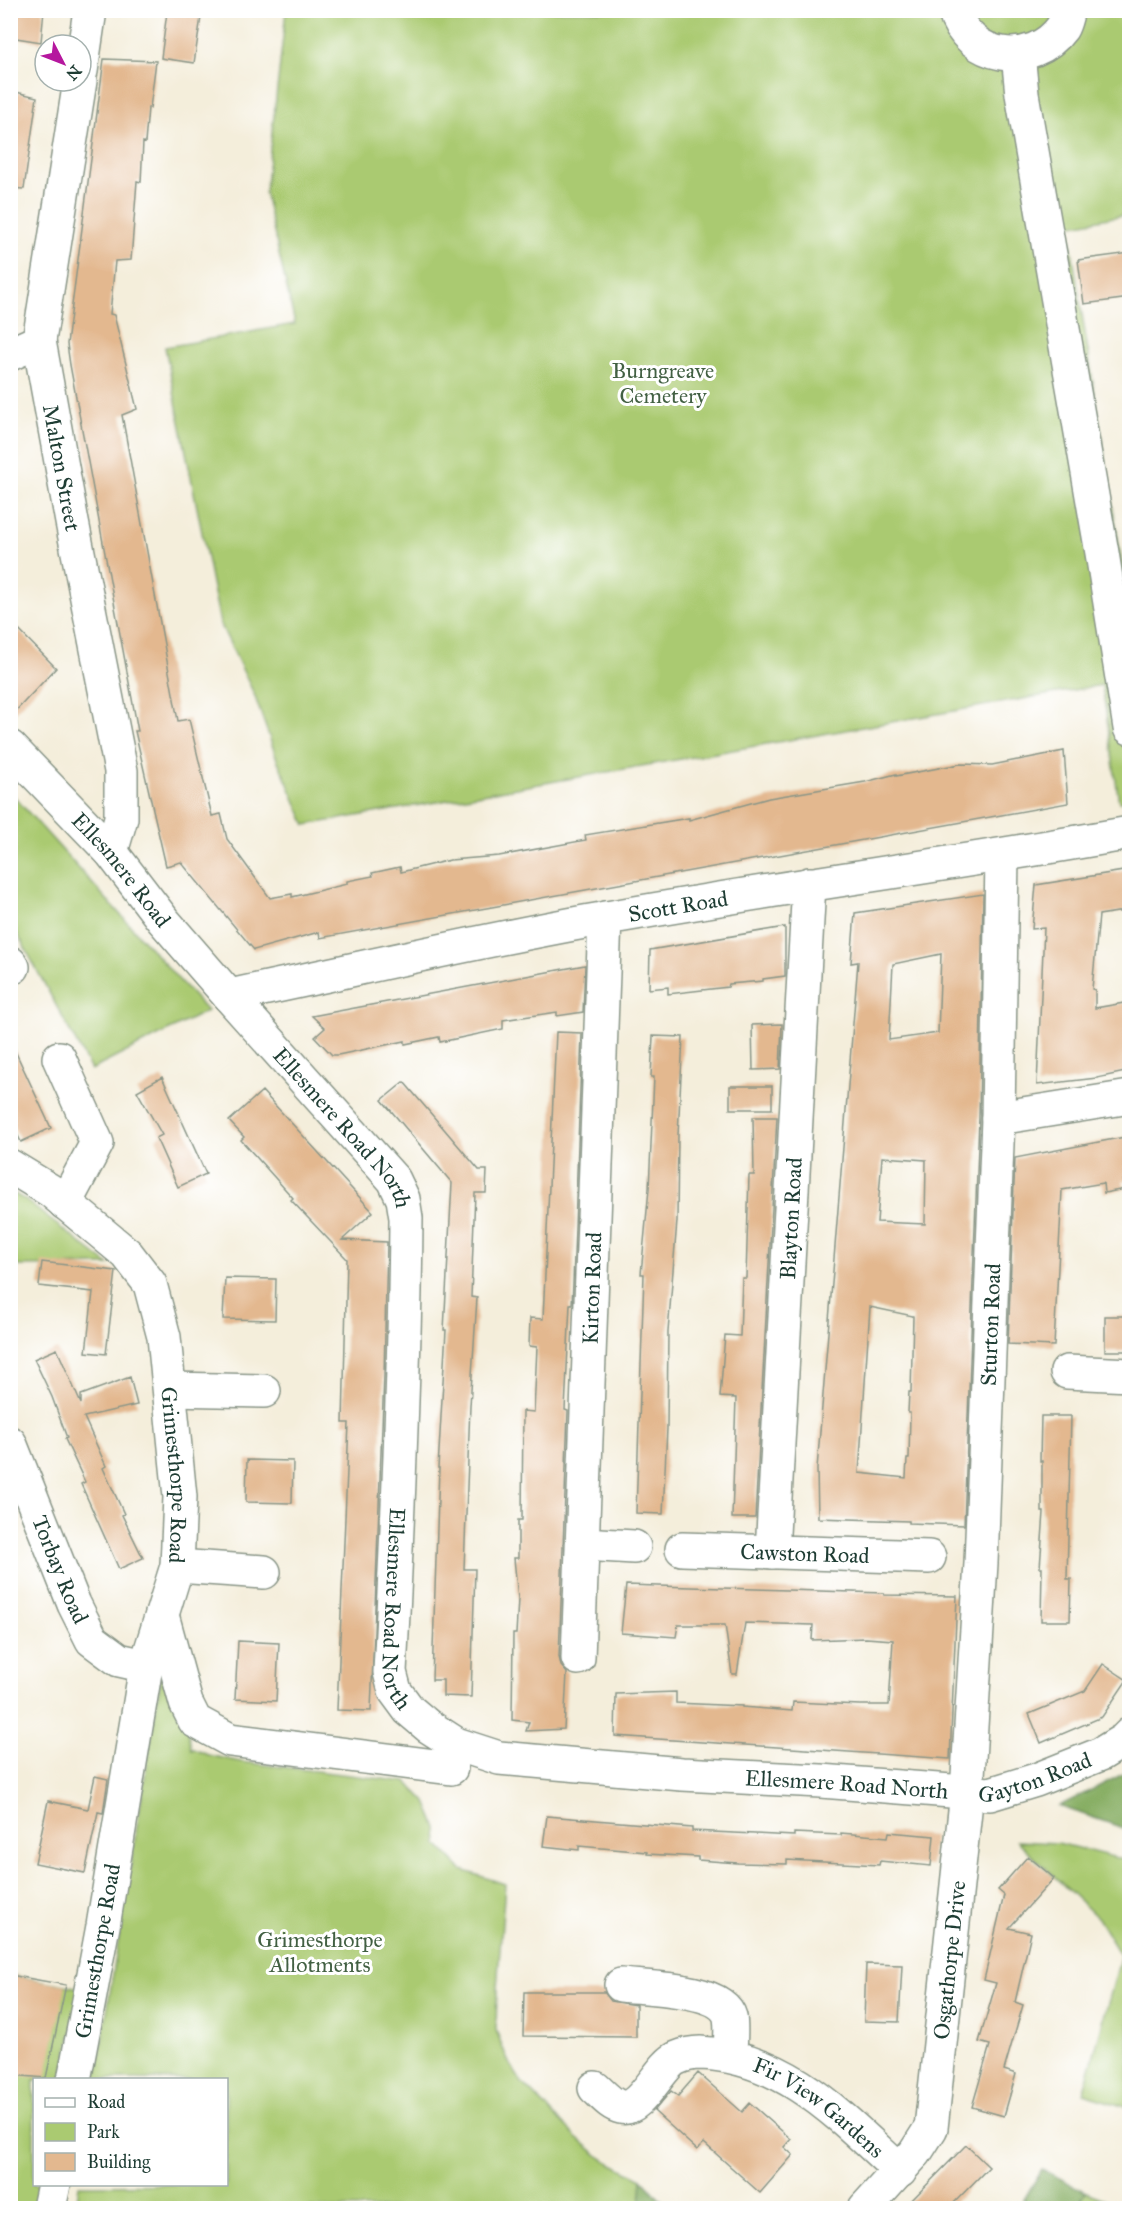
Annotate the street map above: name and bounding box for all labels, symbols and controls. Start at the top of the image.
north arrow [33,33,93,93]
text: N [62,61,85,84]
park label: Burngreave Cemetery [612,357,714,409]
street label: Malton Street [37,402,87,534]
street label: Ellesmere Road [66,807,177,933]
street label: Scott Road [626,885,730,928]
street label: Ellesmere Road North [267,1042,417,1210]
street label: Blayton Road [774,1157,808,1280]
street label: Kirton Road [576,1232,608,1345]
street label: Sturton Road [975,1263,1006,1387]
street label: Grimesthorpe Road [155,1385,193,1564]
street label: Ellesmere Road North [376,1507,417,1715]
street label: Torbay Road [26,1511,95,1628]
street label: Cawston Road [740,1538,870,1569]
street label: Gayton Road [977,1746,1095,1808]
street label: Ellesmere Road North [744,1764,949,1805]
street label: Grimesthorpe Road [69,1862,126,2041]
street label: Osgathorpe Drive [928,1879,971,2041]
park label: Grimesthorpe Allotments [257,1926,383,1978]
street label: Fir View Gardens [749,2051,890,2164]
legend [33,2078,228,2186]
text: Road [87,2091,125,2113]
text: Park [87,2121,120,2143]
text: Building [87,2151,151,2174]

